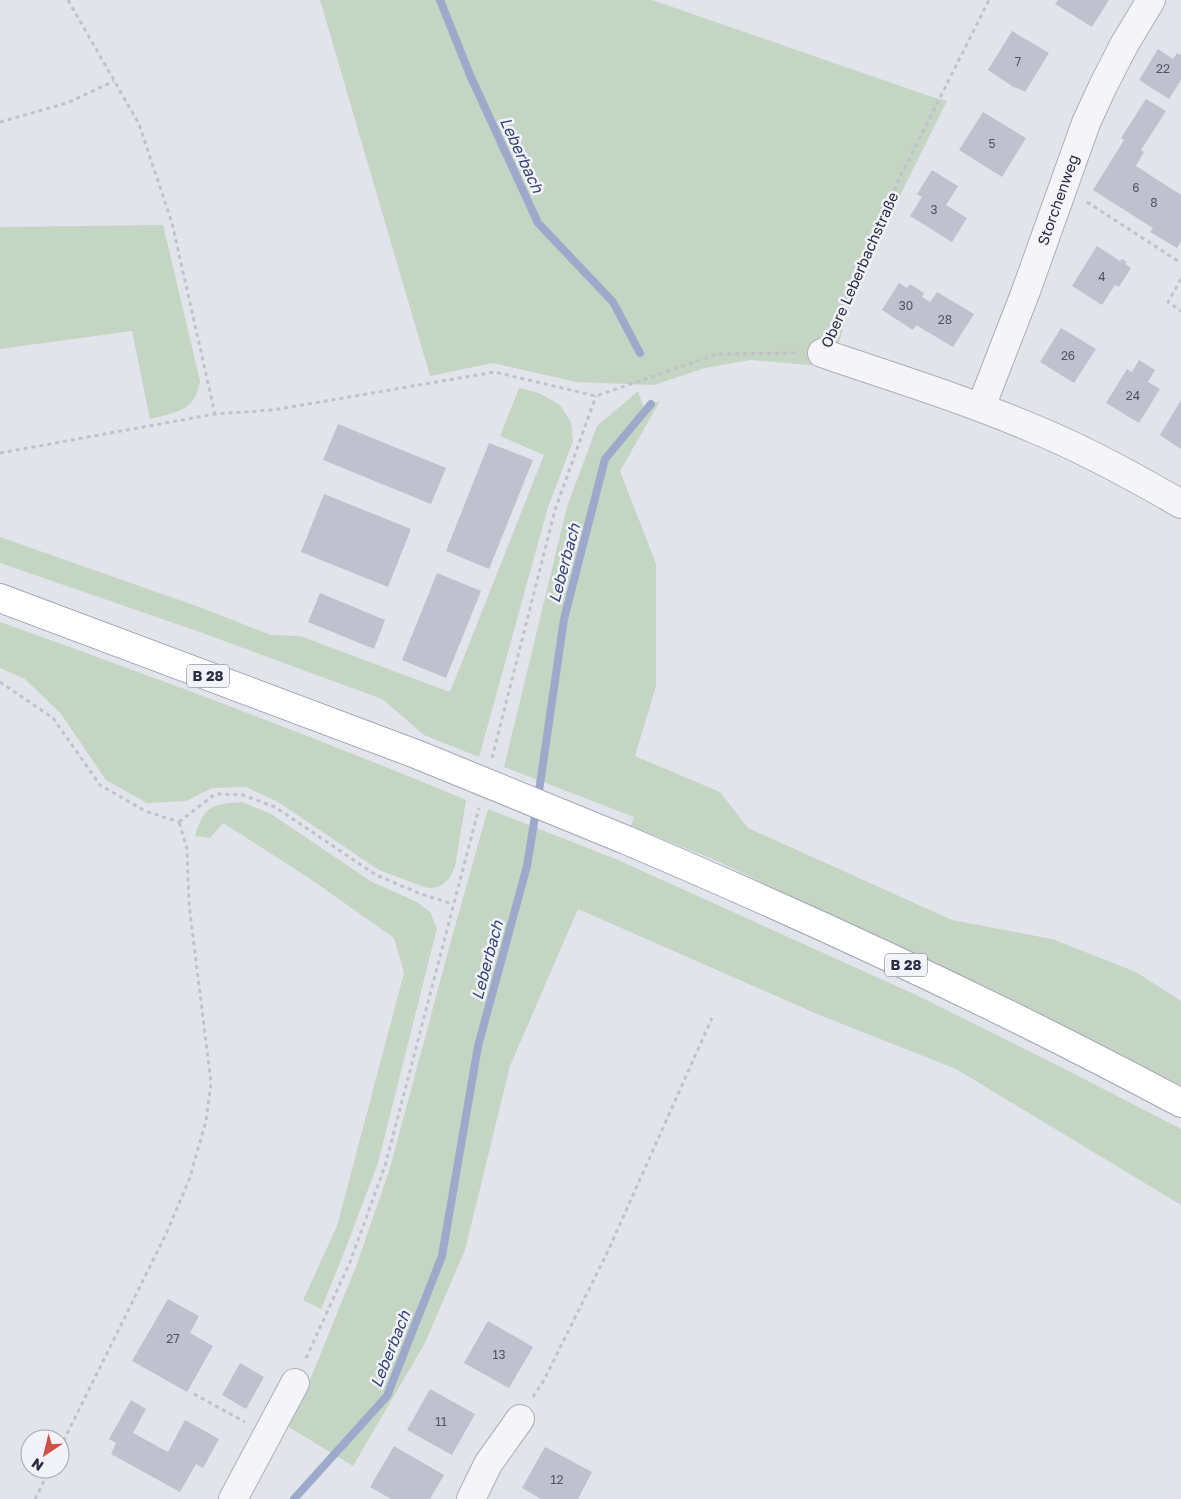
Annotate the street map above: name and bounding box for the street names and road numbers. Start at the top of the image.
street label: Storchenweg [1033,152,1082,248]
street label: Obere Leberbachstraße [817,189,902,350]
road number: B 28 [187,664,229,688]
road number: B 28 [885,954,927,976]

